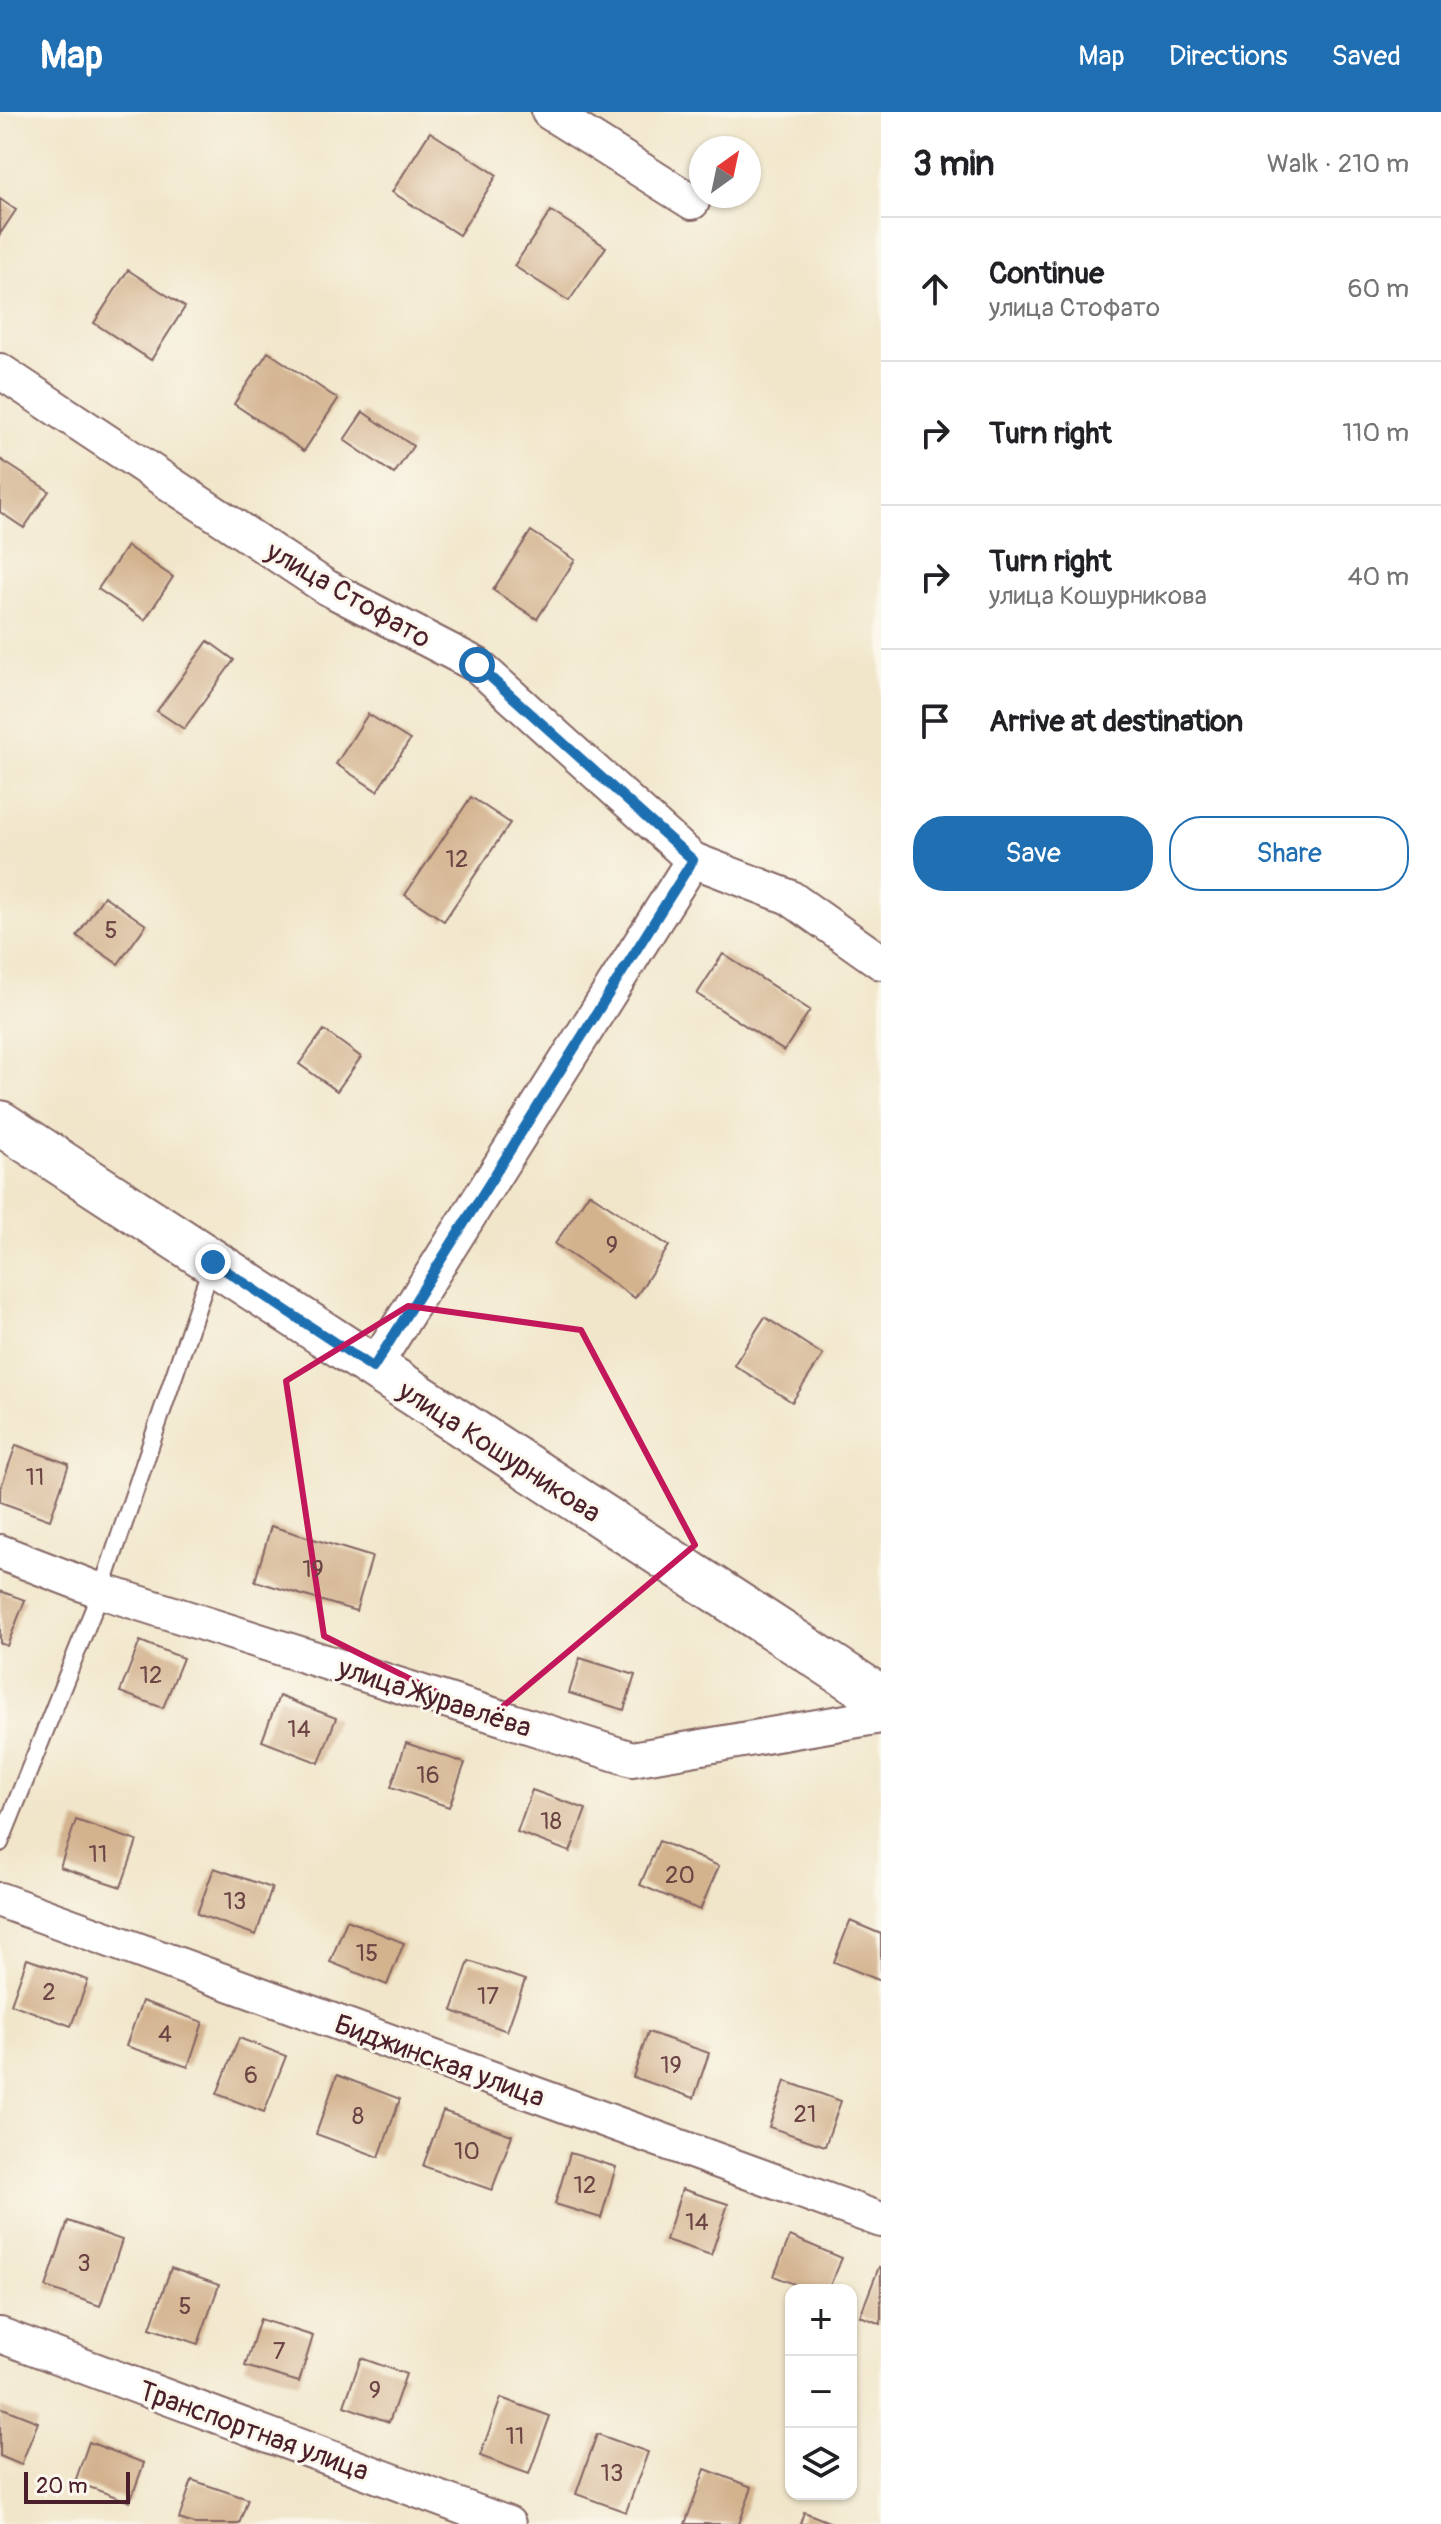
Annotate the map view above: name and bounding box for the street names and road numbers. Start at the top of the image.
street label: улица Стофато [259,534,437,656]
street label: улица Кошурникова [390,1373,607,1531]
street label: улица Журавлёва [332,1650,536,1746]
street label: Биджинская улица [330,2007,549,2116]
street label: Транспортная улица [134,2374,373,2489]

